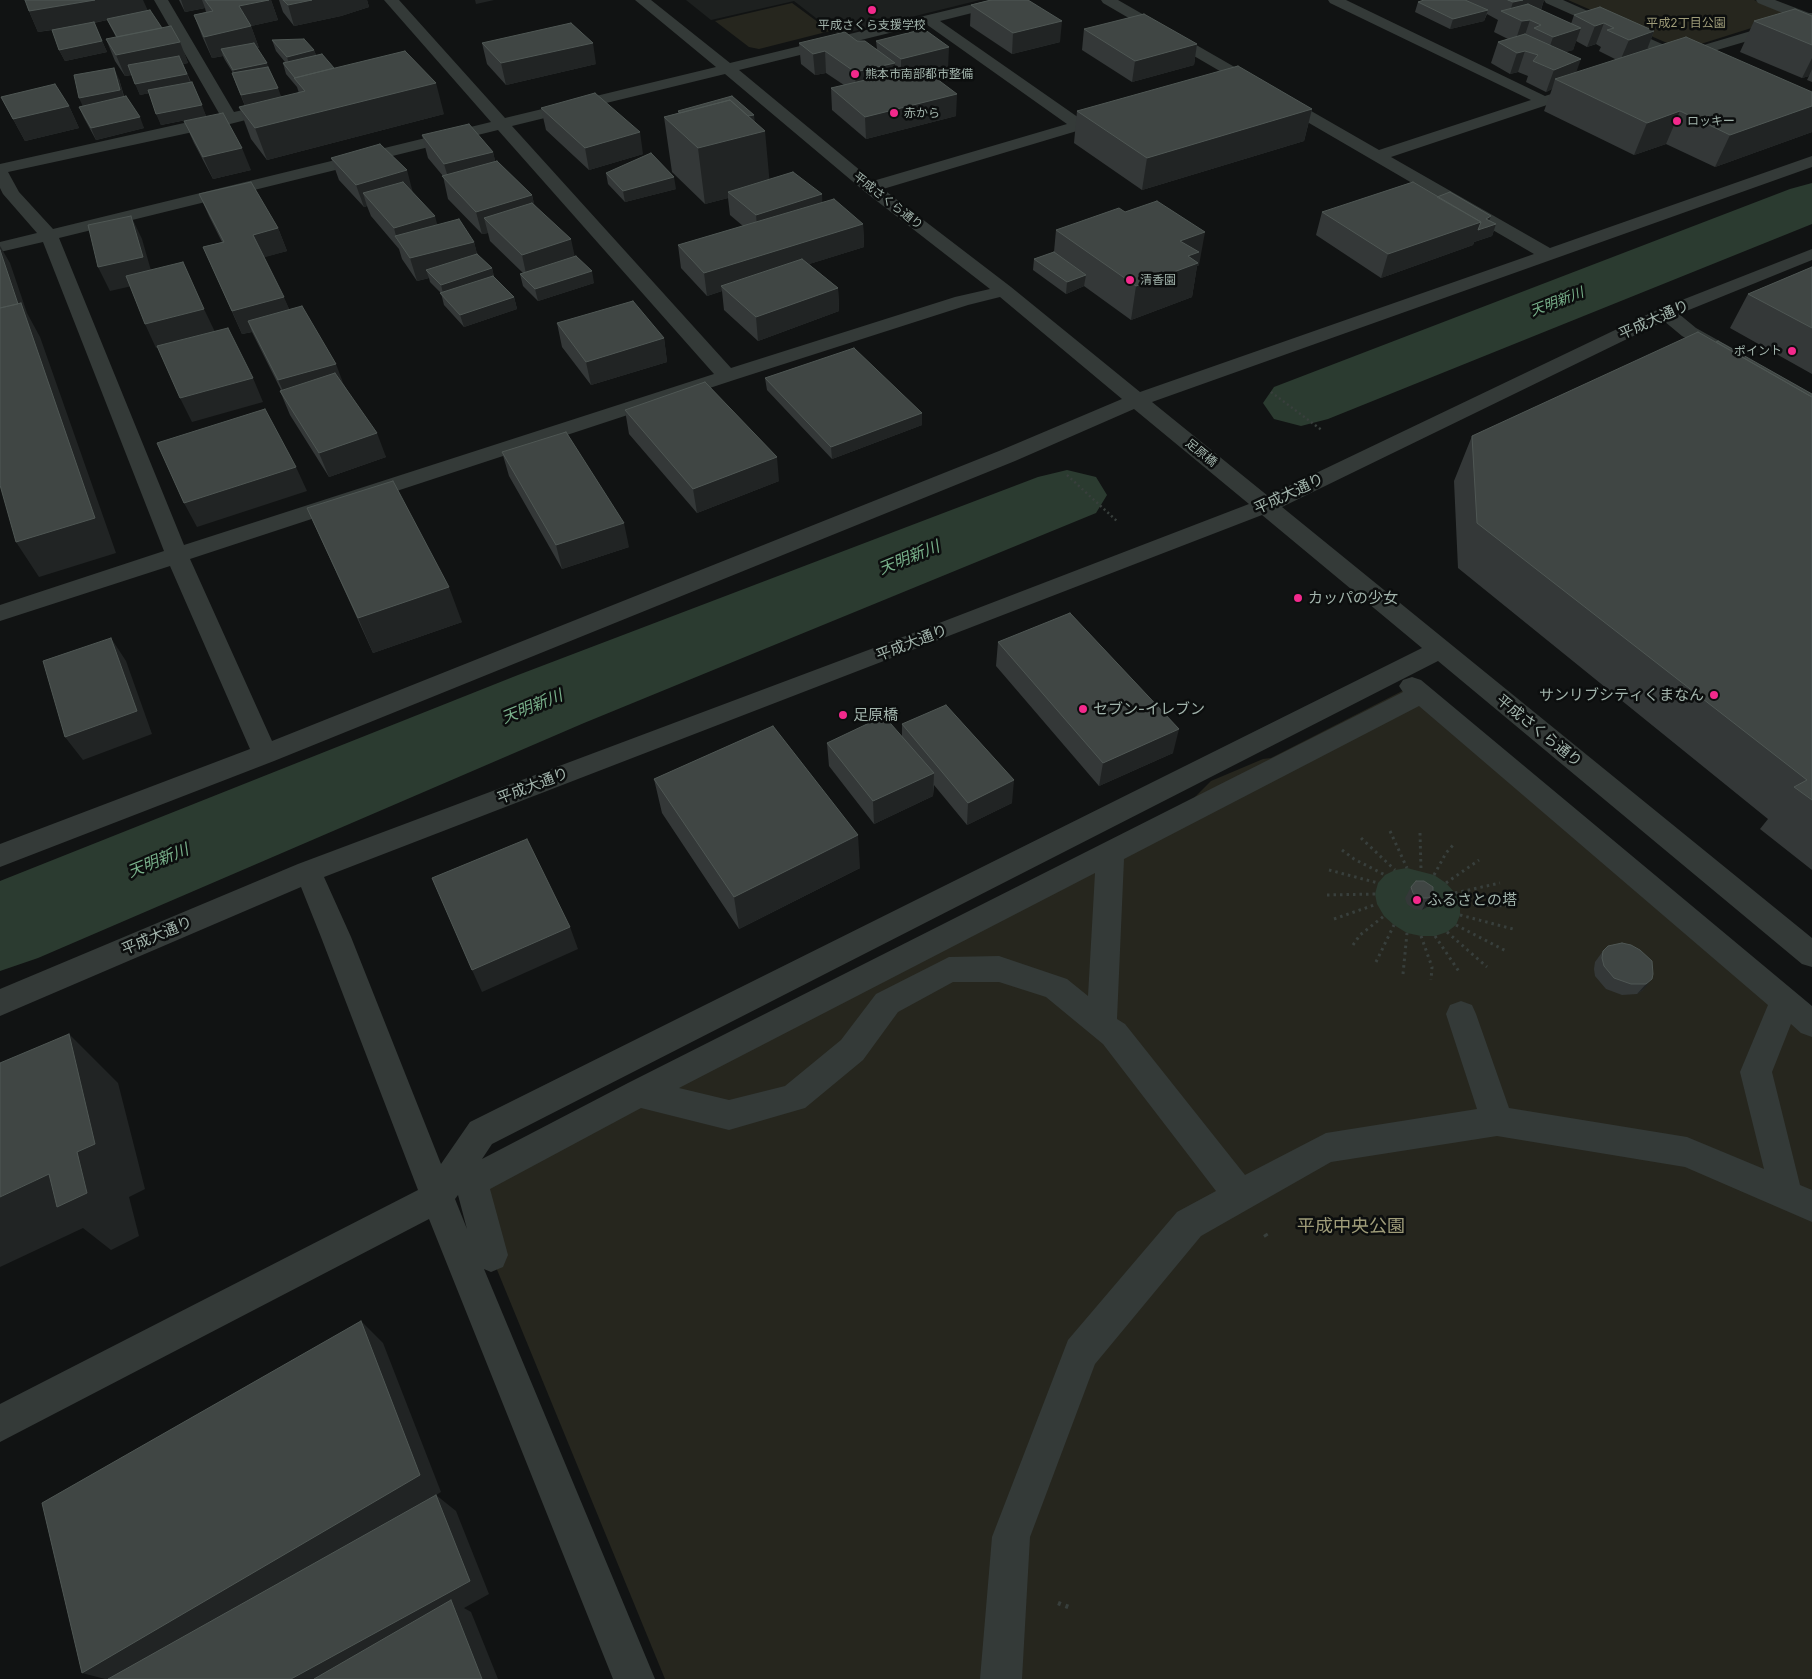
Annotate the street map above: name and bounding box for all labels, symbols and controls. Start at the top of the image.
marker: 平成さくら支援学校 [866,4,878,16]
park label: 平成2丁目公園 [1646,16,1726,30]
place label: 平成さくら支援学校 [818,18,926,32]
place label: 熊本市南部都市整備 [865,67,973,81]
marker: 熊本市南部都市整備 [849,68,861,80]
place label: 赤から [904,106,940,120]
marker: 赤から [888,107,900,119]
place label: ロッキー [1687,114,1735,128]
marker: ロッキー [1671,115,1683,127]
street label: 平成さくら通り [850,169,926,233]
place label: 清香園 [1140,273,1176,287]
marker: 清香園 [1124,274,1136,286]
water label: 天明新川 [1528,284,1586,320]
street label: 平成大通り [1616,297,1692,343]
place label: ポイント [1734,344,1782,358]
marker: ポイント [1786,345,1798,357]
street label: 足原橋 [1182,436,1220,470]
street label: 平成大通り [1251,470,1327,518]
water label: 天明新川 [876,537,942,579]
place label: カッパの少女 [1308,589,1398,607]
marker: カッパの少女 [1292,592,1304,604]
street label: 平成大通り [874,621,950,665]
water label: 天明新川 [499,686,565,728]
place label: サンリブシティくまなん [1539,686,1704,704]
marker: サンリブシティくまなん [1708,689,1720,701]
street label: 平成さくら通り [1493,691,1585,771]
place label: セブン-イレブン [1093,700,1205,718]
marker: セブン-イレブン [1077,703,1089,715]
place label: 足原橋 [853,706,898,724]
marker: 足原橋 [837,709,849,721]
street label: 平成大通り [495,764,571,808]
water label: 天明新川 [125,840,191,882]
place label: ふるさとの塔 [1427,891,1517,909]
marker: ふるさとの塔 [1411,894,1423,906]
street label: 平成大通り [119,913,195,959]
park label: 平成中央公園 [1297,1216,1405,1238]

